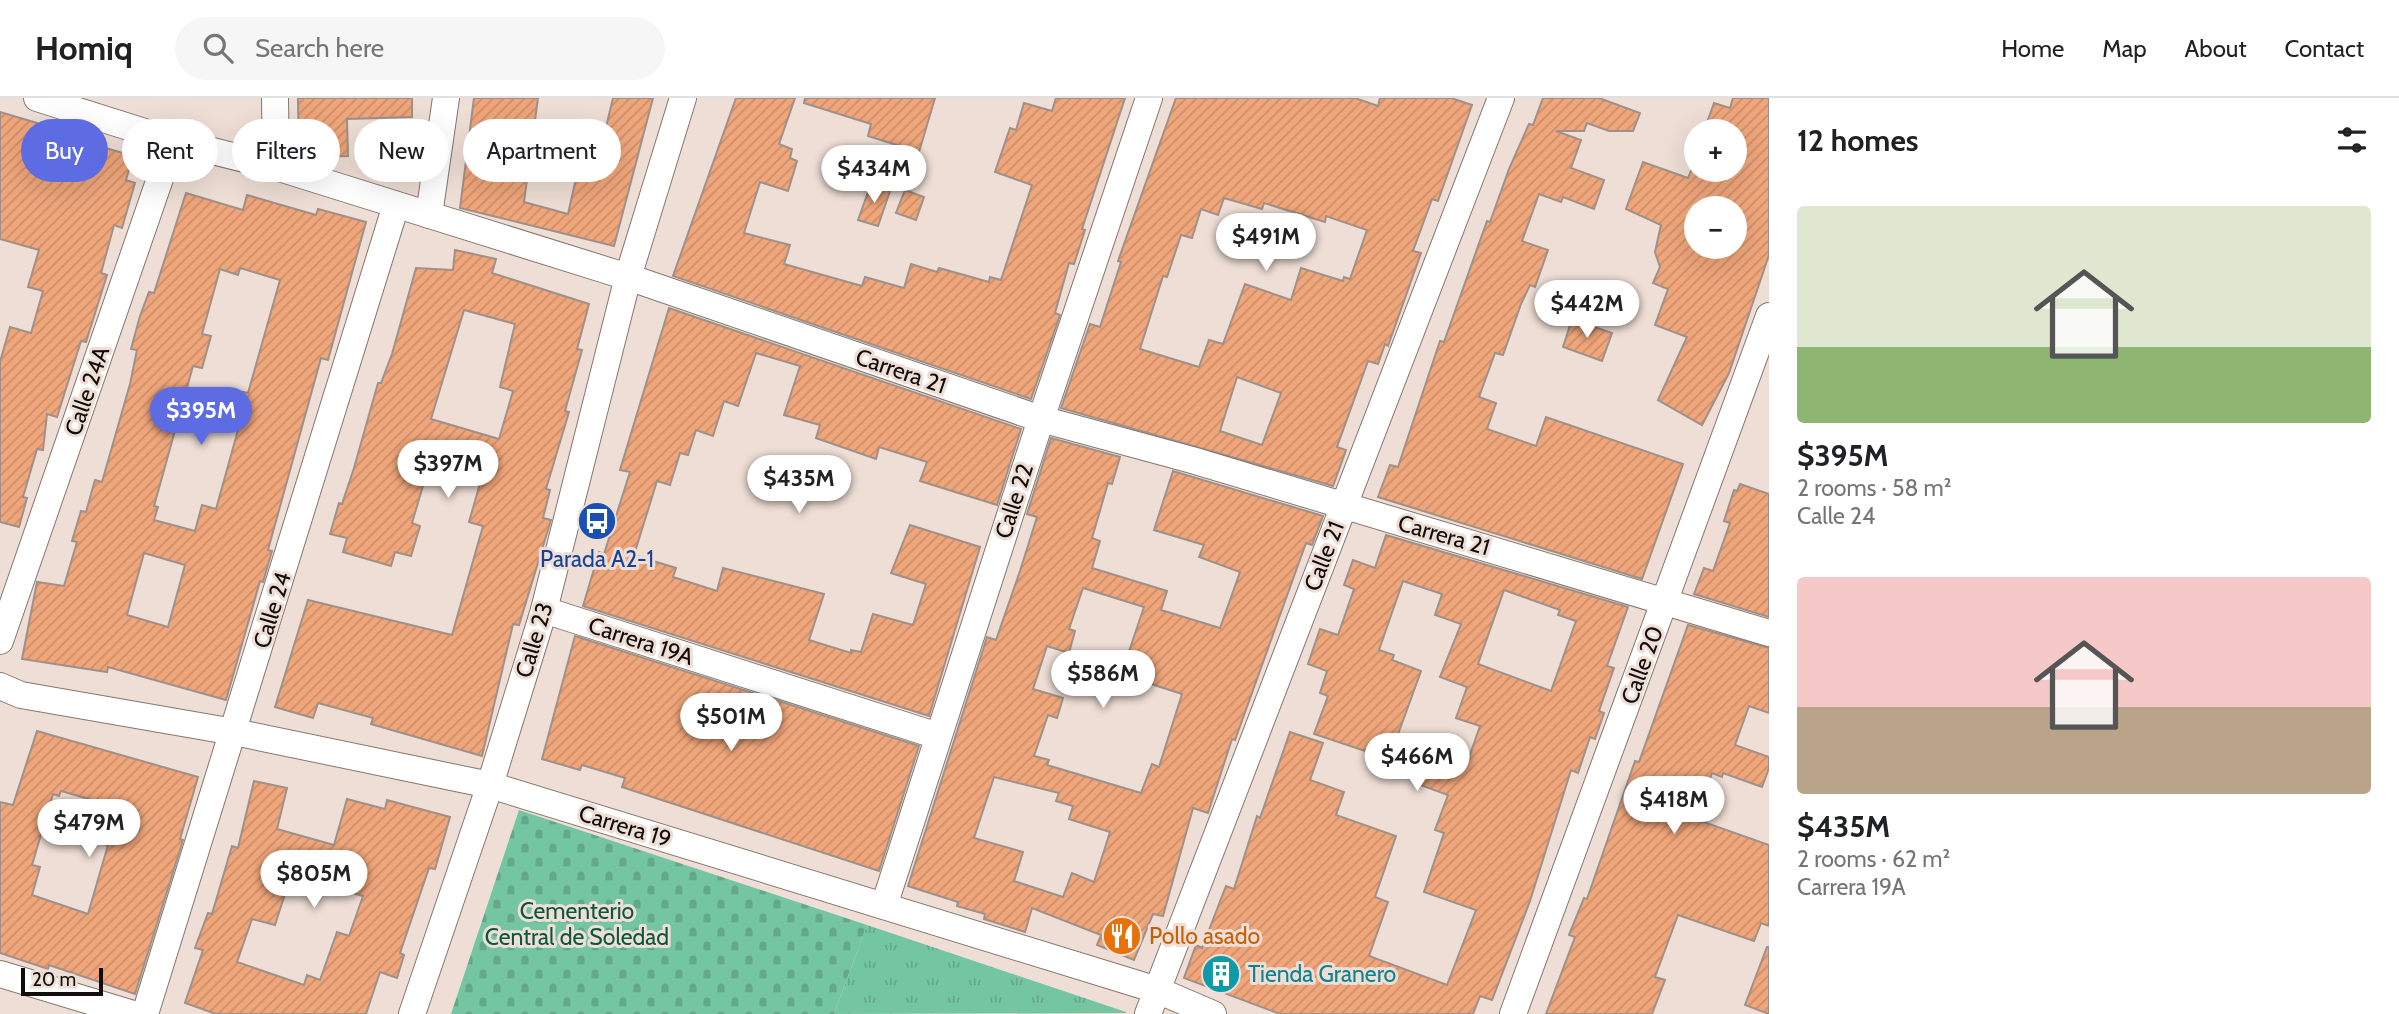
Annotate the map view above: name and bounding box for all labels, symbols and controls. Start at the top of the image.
search box [175,17,665,80]
text: Homiq [35,28,133,68]
icon: search [199,29,237,67]
text: Search here [255,32,384,64]
text: Home [2001,34,2064,63]
text: Map [2102,34,2147,63]
text: About [2185,34,2247,63]
text: Contact [2285,34,2364,63]
chip: Buy [21,119,108,182]
chip: Rent [122,119,218,182]
chip: Filters [232,119,340,182]
chip: New [354,119,449,182]
chip: Apartment [463,119,621,182]
map controls [1684,119,1747,259]
button: + [1684,119,1747,182]
icon: filters [2333,121,2371,159]
text: 12 homes [1797,122,1919,159]
pin: $434M [825,146,923,205]
text: $434M [837,154,911,182]
button: − [1684,196,1747,259]
pin: $491M [1217,214,1315,273]
text: $491M [1232,222,1300,250]
icon: home [2021,251,2147,377]
pin: $442M [1538,280,1636,340]
text: $442M [1550,289,1624,317]
street label: Carrera 21 [852,342,950,400]
street label: Calle 24A [59,343,115,439]
pin: $395M [152,388,250,447]
text: $395M [166,396,236,424]
text: $395M [1797,437,1889,474]
pin: $397M [399,440,497,500]
text: $397M [413,449,483,477]
pin: $435M [750,456,848,515]
street label: Calle 22 [989,460,1039,542]
text: $435M [763,464,835,492]
text: 2 rooms · 58 m² [1797,474,1951,502]
bus stop icon: Parada A2-1 [576,500,618,542]
text: Calle 24 [1797,502,1875,530]
street label: Carrera 21 [1395,509,1493,561]
street label: Calle 21 [1298,517,1350,595]
place label: Parada A2-1 [540,545,654,573]
street label: Calle 24 [247,568,297,652]
street label: Calle 23 [509,599,559,681]
street label: Carrera 19A [585,611,697,671]
street label: Calle 20 [1615,622,1669,708]
icon: home [2021,622,2147,748]
pin: $586M [1054,650,1152,710]
text: $586M [1067,659,1139,687]
pin: $501M [682,694,780,753]
text: $501M [696,702,766,730]
pin: $466M [1368,734,1466,793]
text: $466M [1381,742,1453,770]
pin: $418M [1625,776,1723,836]
text: $418M [1640,785,1708,813]
street label: Carrera 19 [575,799,675,853]
pin: $479M [40,800,138,859]
text: $479M [53,808,125,836]
text: $435M [1797,808,1890,845]
text: 2 rooms · 62 m² [1797,845,1950,873]
pin: $805M [265,850,363,910]
text: $805M [277,859,351,887]
text: Carrera 19A [1797,873,1906,901]
park label: Cementerio Central de Soledad [485,897,669,951]
restaurant icon: Pollo asado [1101,915,1143,957]
place label: Pollo asado [1149,922,1260,950]
building icon: Tienda Granero [1200,953,1242,995]
place label: Tienda Granero [1248,960,1396,988]
scale bar [21,965,103,997]
text: 20 m [32,968,76,991]

